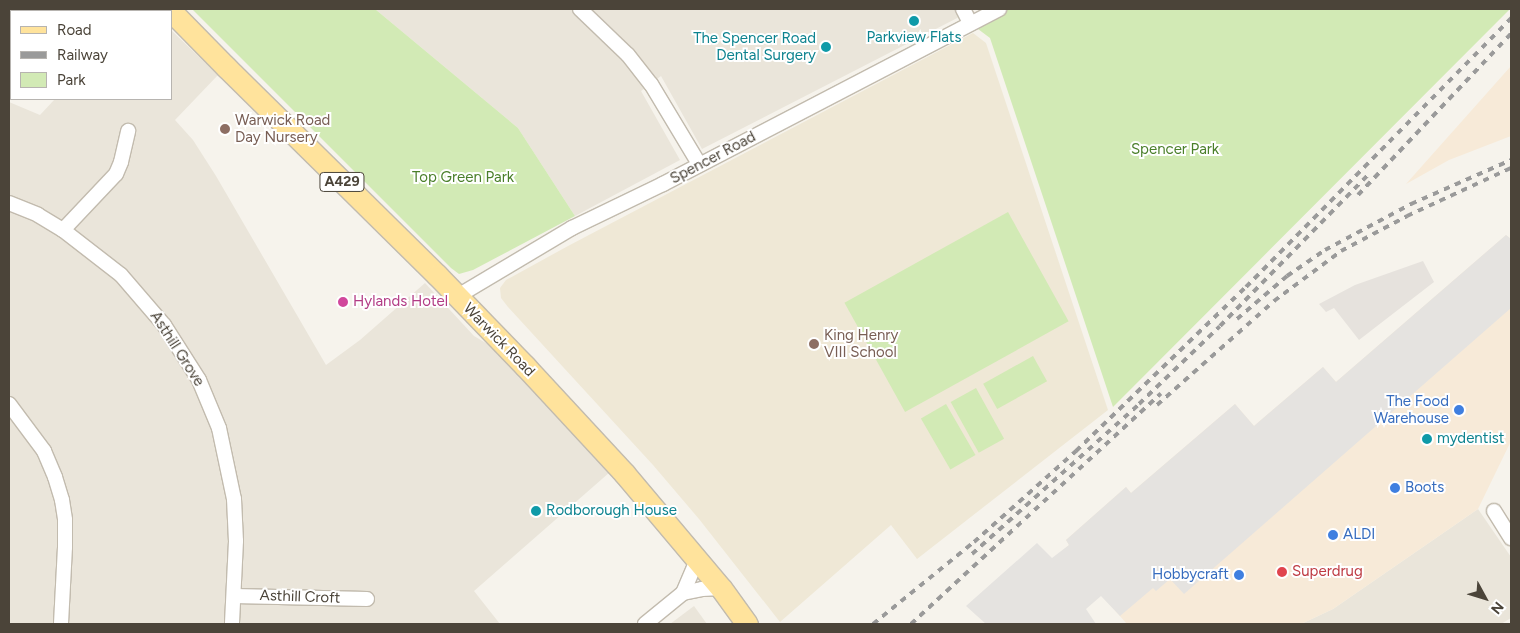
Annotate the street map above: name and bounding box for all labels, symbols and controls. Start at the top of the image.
legend [10,10,172,100]
marker: Parkview Flats [908,15,920,27]
text: Road [57,21,92,39]
place label: The Spencer Road Dental Surgery [693,29,816,64]
place label: Parkview Flats [866,29,962,47]
marker: The Spencer Road Dental Surgery [820,41,832,53]
text: Railway [57,46,108,64]
text: Park [57,71,86,89]
place label: Warwick Road Day Nursery [235,111,330,146]
marker: Warwick Road Day Nursery [219,123,231,135]
street label: Spencer Road [667,128,759,188]
park label: Spencer Park [1131,141,1219,159]
park label: Top Green Park [412,169,514,187]
road number: A429 [318,170,366,193]
place label: Hylands Hotel [353,293,448,311]
marker: Hylands Hotel [337,296,349,308]
street label: Warwick Road [459,299,539,381]
street label: Asthill Grove [146,308,208,390]
place label: King Henry VIII School [824,326,898,361]
marker: King Henry VIII School [808,338,820,350]
place label: The Food Warehouse [1374,392,1449,427]
marker: The Food Warehouse [1453,404,1465,416]
place label: mydentist [1437,430,1505,448]
marker: mydentist [1421,433,1433,445]
place label: Boots [1405,479,1444,497]
marker: Boots [1389,482,1401,494]
place label: Rodborough House [546,502,677,520]
marker: Rodborough House [530,505,542,517]
place label: ALDI [1343,526,1375,544]
marker: ALDI [1327,529,1339,541]
place label: Superdrug [1292,563,1363,581]
place label: Hobbycraft [1152,566,1229,584]
marker: Superdrug [1276,566,1288,578]
marker: Hobbycraft [1233,569,1245,581]
north arrow [1460,573,1510,623]
street label: Asthill Croft [259,587,341,607]
text: N [1487,598,1507,617]

